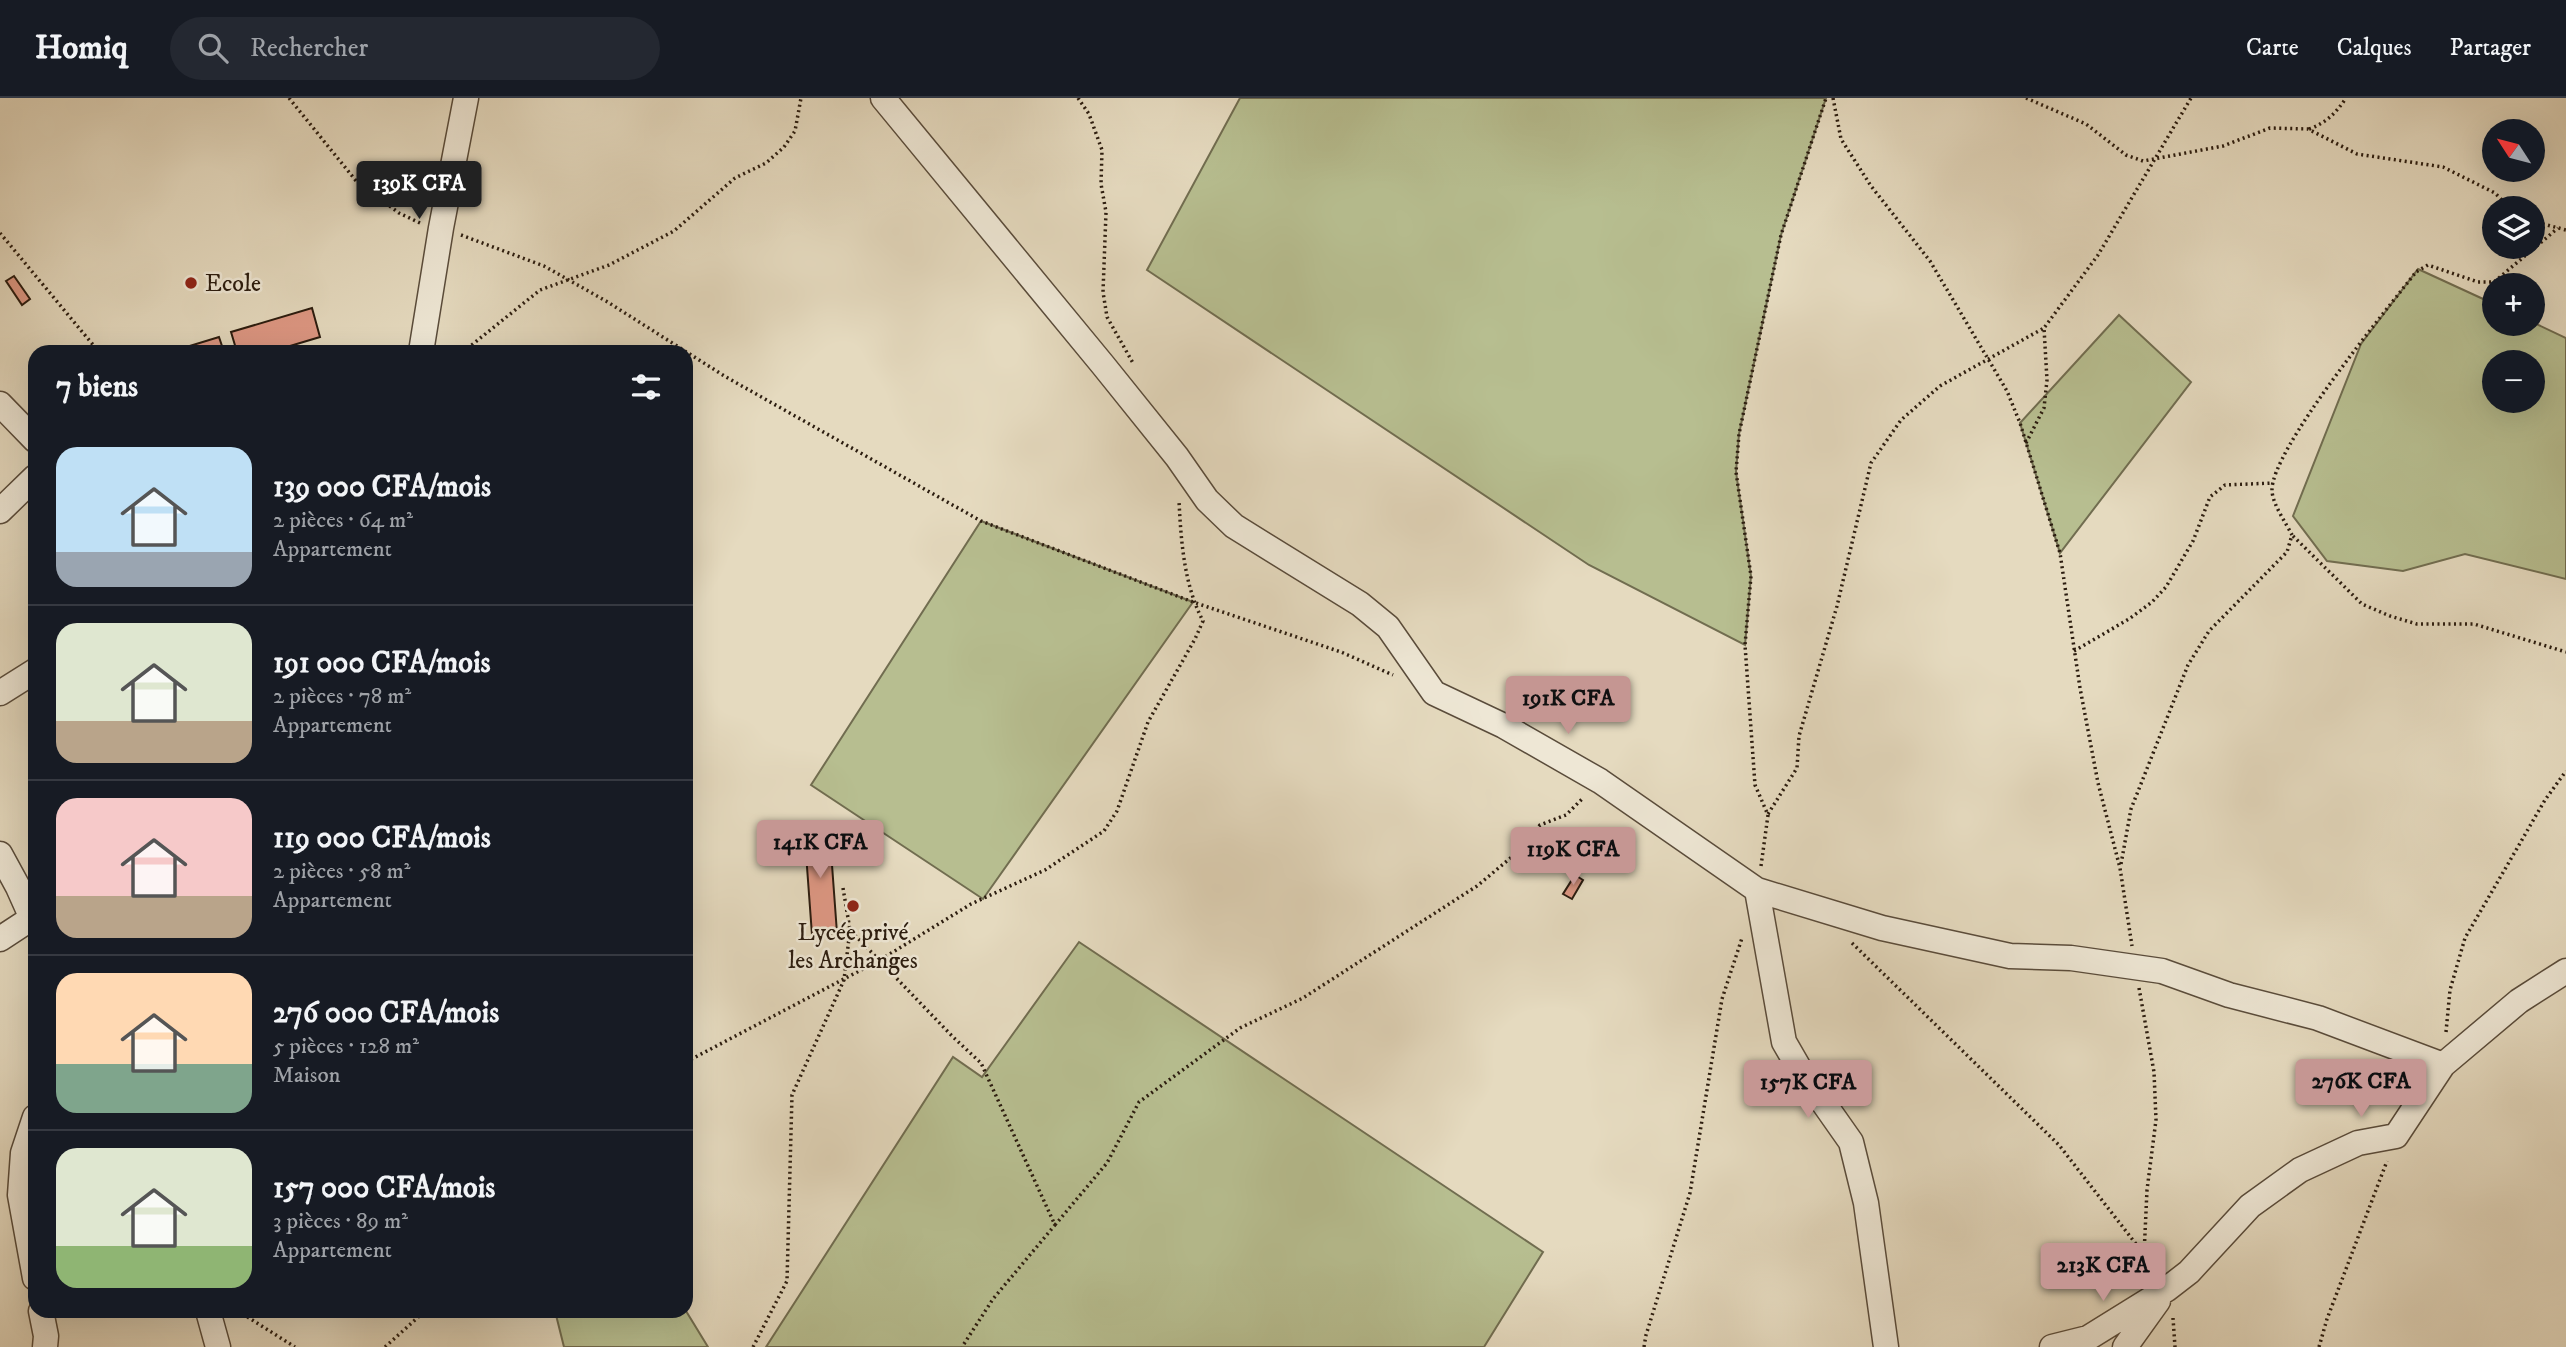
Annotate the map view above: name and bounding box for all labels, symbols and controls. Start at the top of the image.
search box [170,17,660,80]
text: Homiq [35,28,128,69]
icon: search [194,29,232,67]
text: Rechercher [250,32,368,65]
text: Carte [2246,33,2299,63]
text: Calques [2337,33,2412,63]
text: Partager [2450,33,2531,63]
north arrow [2482,119,2544,182]
map controls [2482,119,2545,413]
pin: 139K CFA [347,162,491,221]
text: 139K CFA [373,169,466,198]
button: layers [2482,196,2545,259]
place label: Ecole [205,269,261,299]
button: + [2482,273,2545,336]
marker: Ecole [183,275,199,291]
button: − [2482,350,2545,413]
icon: filters [627,368,665,406]
text: 7 biens [56,369,138,406]
text: 139 000 CFA/mois [273,469,491,506]
icon: home [112,475,196,559]
text: 2 pièces · 64 m² [273,506,413,535]
text: Appartement [273,535,392,564]
text: 191 000 CFA/mois [273,645,491,682]
icon: home [112,651,196,735]
pin: 191K CFA [1496,676,1640,736]
text: 2 pièces · 78 m² [273,682,411,711]
text: 191K CFA [1522,684,1614,713]
text: Appartement [273,711,392,740]
text: 119 000 CFA/mois [273,820,491,857]
pin: 141K CFA [748,820,892,880]
icon: home [112,826,196,910]
text: 141K CFA [773,828,867,857]
pin: 119K CFA [1501,828,1645,887]
text: 119K CFA [1527,835,1619,864]
text: 2 pièces · 58 m² [273,857,411,886]
text: Appartement [273,886,392,915]
marker: Lycée privé les Archanges [845,898,861,914]
place label: Lycée privé les Archanges [788,918,918,976]
text: 276 000 CFA/mois [273,995,499,1032]
icon: home [112,1001,196,1085]
text: 5 pièces · 128 m² [273,1032,419,1061]
pin: 157K CFA [1736,1060,1880,1120]
pin: 276K CFA [2289,1060,2433,1119]
text: Maison [273,1061,341,1090]
text: 276K CFA [2311,1067,2411,1096]
text: 157K CFA [1760,1068,1856,1097]
text: 157 000 CFA/mois [273,1170,495,1207]
icon: home [112,1176,196,1260]
text: 3 pièces · 89 m² [273,1207,408,1236]
text: Appartement [273,1236,392,1265]
pin: 213K CFA [2031,1244,2175,1303]
text: 213K CFA [2057,1251,2149,1280]

